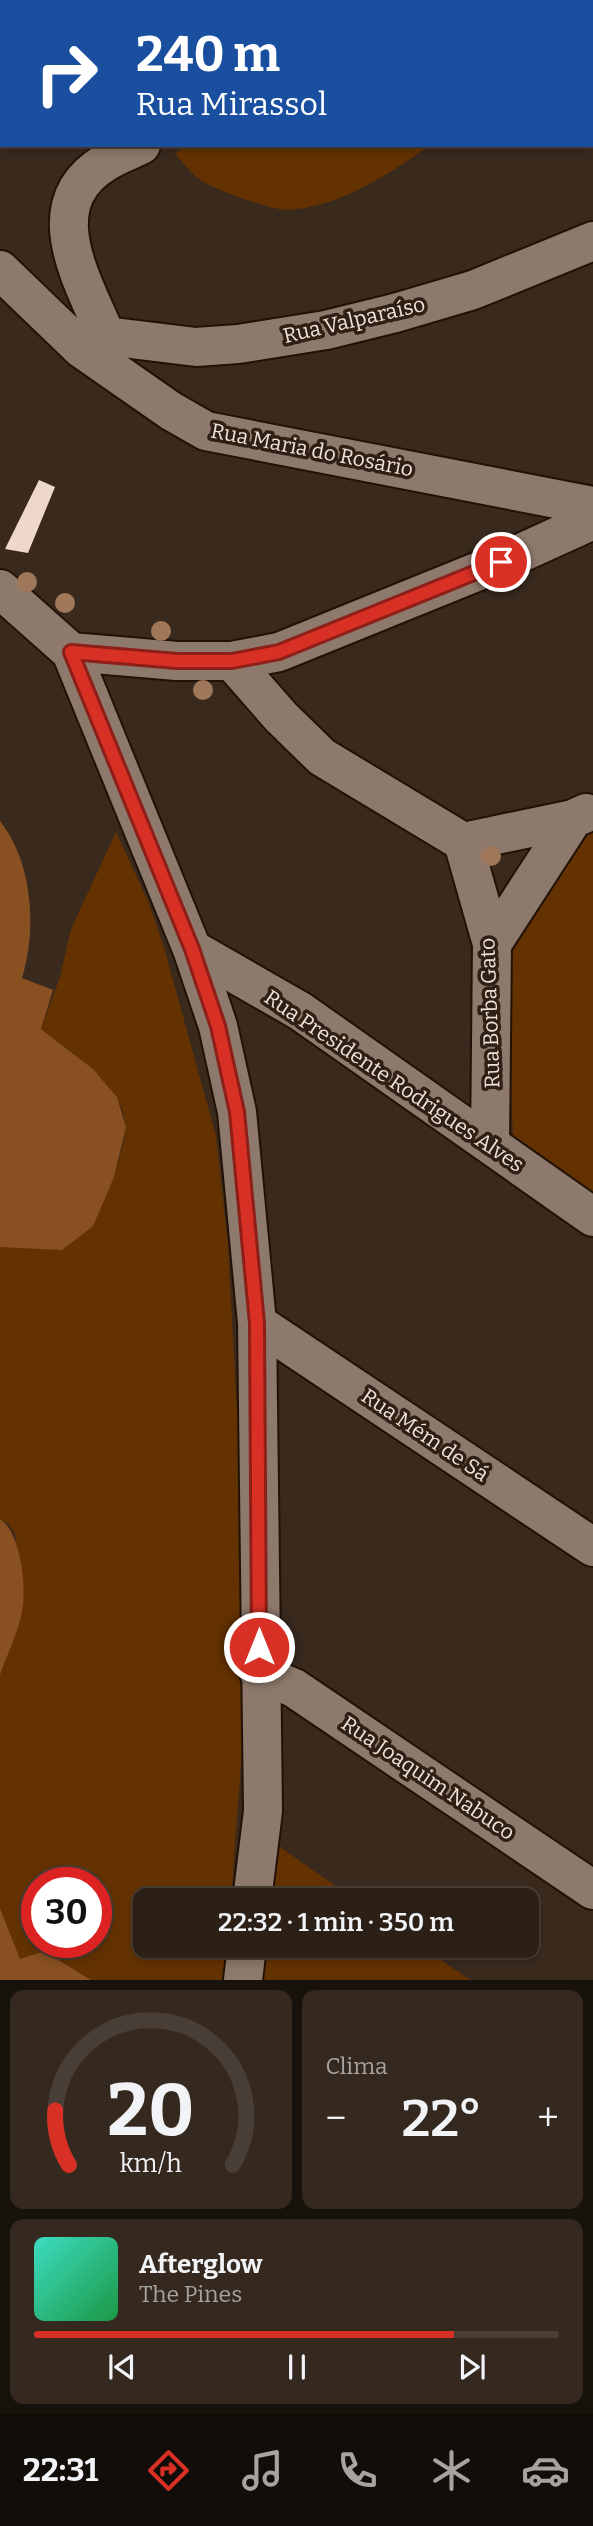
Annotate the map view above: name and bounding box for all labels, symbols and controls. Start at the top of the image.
text: 240 m [136,25,280,84]
icon: right [21,28,112,119]
text: Rua Mirassol [136,85,327,123]
street label: Rua Valparaíso [280,291,428,349]
street label: Rua Maria do Rosário [209,418,415,482]
pin [471,532,531,592]
icon: arrive [482,543,520,581]
street label: Rua Borba Gato [474,937,506,1089]
street label: Rua Presidente Rodrigues Alves [259,984,529,1178]
street label: Rua Mém de Sá [356,1383,494,1487]
position arrow [222,1610,296,1684]
street label: Rua Joaquim Nabuco [336,1710,520,1846]
speed limit sign: 30 [21,1867,112,1958]
text: 22:32 · 1 min · 350 m [218,1907,454,1938]
text: Clima [326,2052,388,2080]
text: 20 [107,2068,194,2155]
text: 22° [401,2087,482,2150]
text: − [326,2095,346,2141]
text: + [537,2095,559,2141]
text: km/h [120,2149,182,2179]
text: Afterglow [139,2249,262,2280]
text: The Pines [139,2280,242,2308]
icon: previous [103,2348,141,2386]
icon: pause [278,2348,316,2386]
icon: next [453,2348,491,2386]
icon: directions [144,2446,193,2495]
icon: music [238,2446,287,2495]
icon: phone [333,2446,382,2495]
icon: climate [427,2446,476,2495]
icon: car [521,2446,570,2495]
text: 22:31 [23,2451,98,2489]

